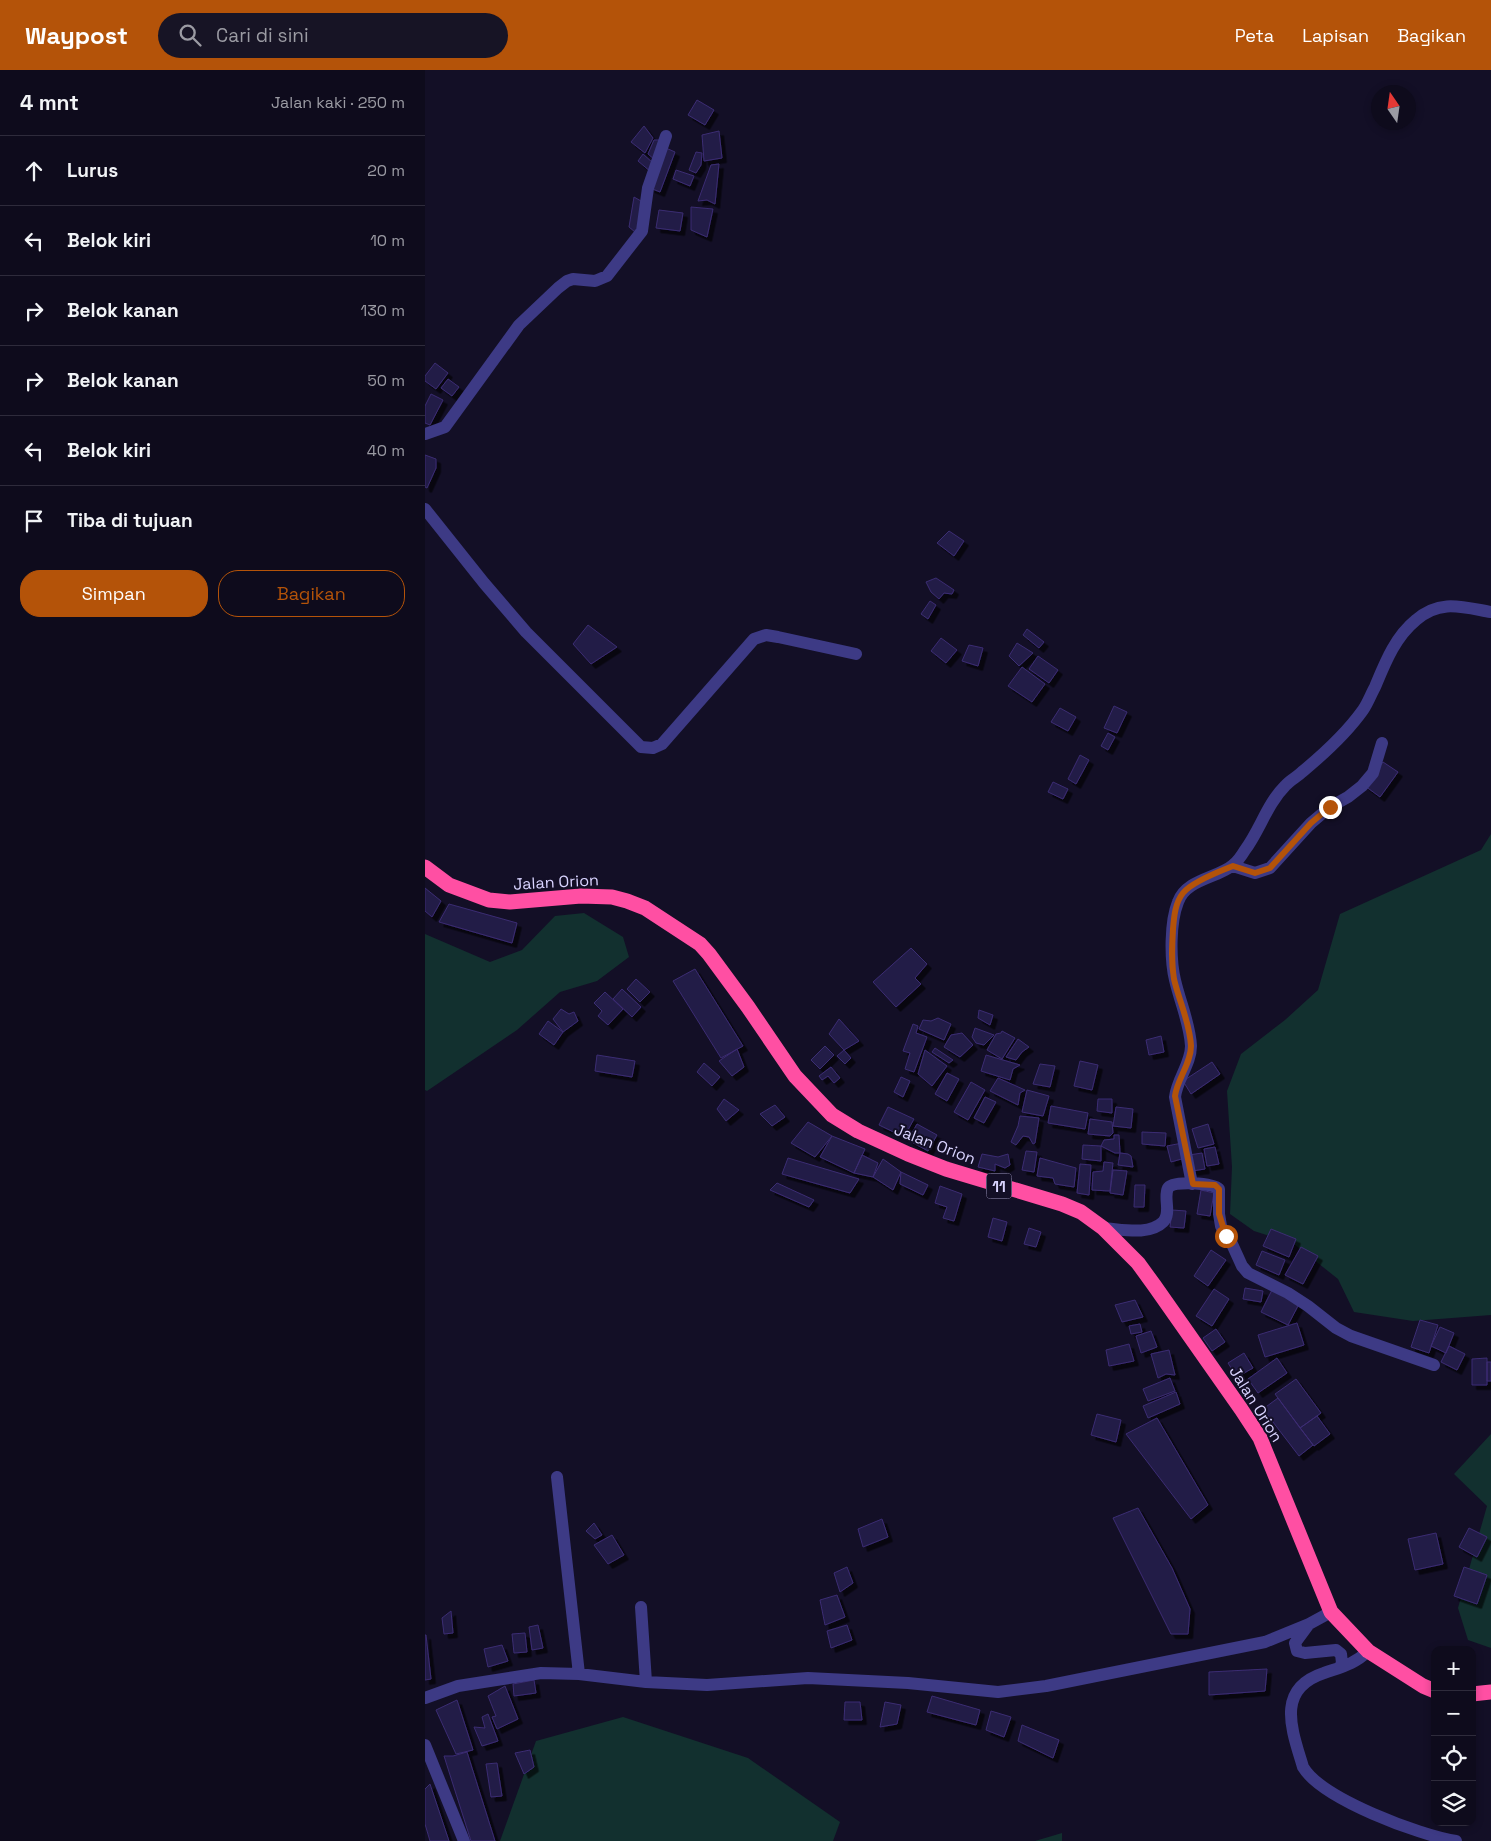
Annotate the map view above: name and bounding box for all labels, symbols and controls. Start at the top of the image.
search box [158,13,508,58]
text: Waypost [25,20,128,51]
icon: search [176,21,204,49]
text: Cari di sini [216,23,309,48]
text: Peta [1235,24,1274,47]
text: Lapisan [1302,24,1369,47]
text: Bagikan [1397,24,1466,47]
north arrow [1371,85,1416,130]
text: 4 mnt [20,89,79,116]
text: Jalan kaki · 250 m [271,92,405,113]
icon: ahead [20,157,48,185]
text: Lurus [67,158,118,183]
text: 20 m [367,160,405,181]
icon: left [20,227,48,255]
text: Belok kiri [67,228,151,253]
text: 10 m [370,230,405,251]
icon: right [20,297,48,325]
text: Belok kanan [67,298,179,323]
text: 130 m [361,300,405,321]
icon: right [20,367,48,395]
text: Belok kanan [67,368,179,393]
text: 50 m [367,370,405,391]
icon: left [20,437,48,465]
text: Belok kiri [67,438,151,463]
text: 40 m [367,440,405,461]
icon: arrive [20,507,48,535]
text: Tiba di tujuan [67,508,193,533]
button: Simpan [20,570,208,617]
button: Bagikan [218,570,405,617]
route end [1319,796,1342,819]
street label: Jalan Orion [513,869,599,895]
street label: Jalan Orion [891,1119,979,1169]
road number: 11 [987,1174,1011,1198]
route start [1215,1225,1238,1248]
street label: Jalan Orion [1224,1362,1288,1446]
map controls [1431,1646,1476,1826]
button: + [1431,1646,1476,1691]
button: − [1431,1691,1476,1736]
button: locate [1431,1736,1476,1781]
button: layers [1431,1781,1476,1826]

